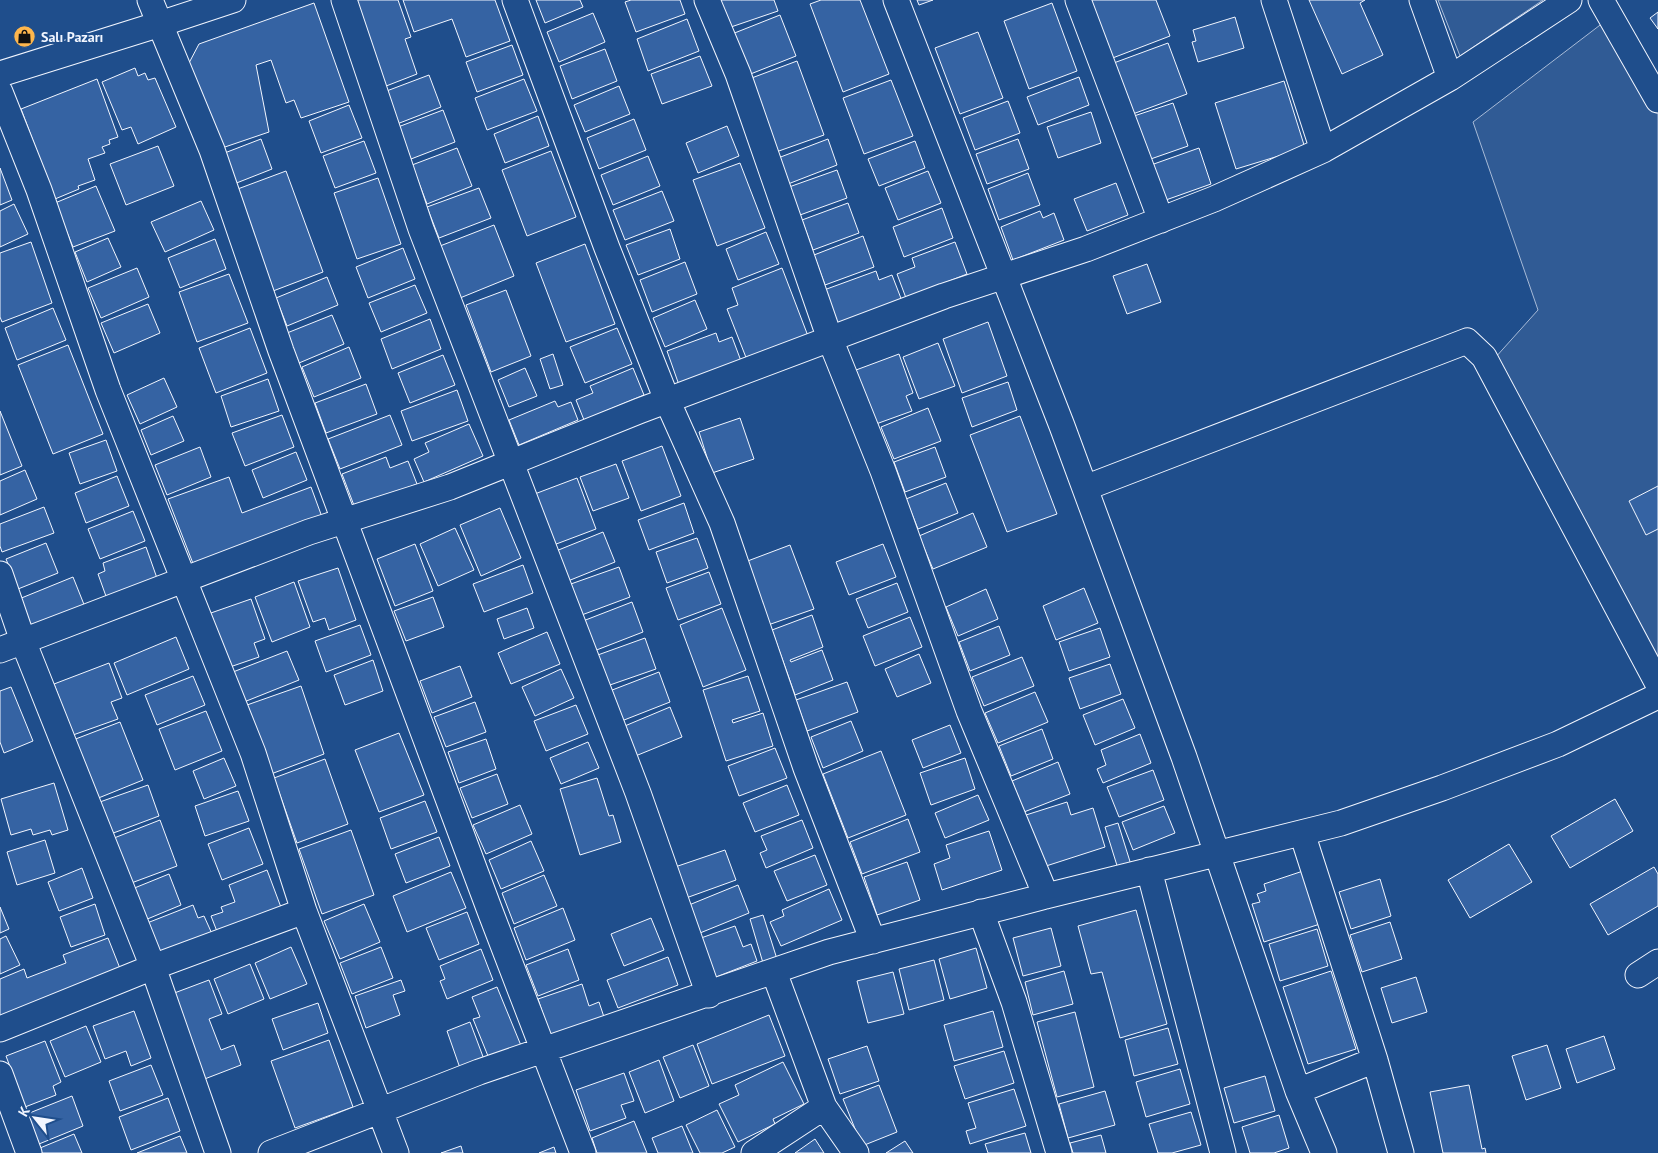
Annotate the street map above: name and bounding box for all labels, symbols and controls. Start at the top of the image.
shop icon: Salı Pazarı [13,25,37,49]
place label: Salı Pazarı [41,28,103,46]
north arrow [10,1093,60,1143]
text: K [14,1103,34,1120]

